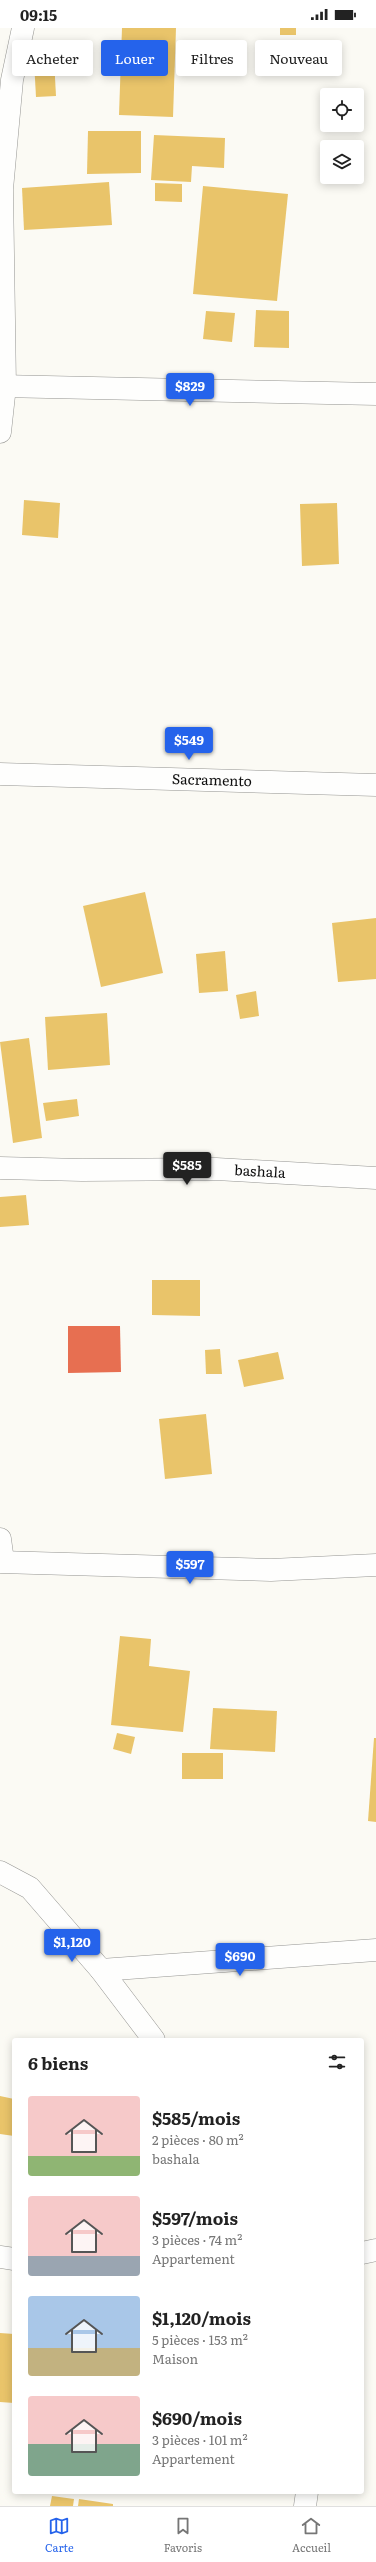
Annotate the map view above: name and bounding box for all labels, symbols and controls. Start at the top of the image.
text: 09:15 [20,3,57,26]
chip: Acheter [12,40,93,76]
chip: Louer [101,40,168,76]
chip: Filtres [176,40,247,76]
chip: Nouveau [255,40,342,76]
map controls [320,88,364,184]
button: locate [320,88,364,132]
button: layers [320,140,364,184]
pin: $829 [166,373,214,407]
text: $829 [175,376,205,395]
pin: $549 [165,727,213,761]
text: $549 [174,730,204,749]
street label: Sacramento [172,768,252,790]
pin: $585 [163,1152,211,1186]
text: $585 [172,1155,202,1174]
street label: bashala [234,1159,287,1182]
pin: $597 [166,1551,214,1585]
text: $597 [175,1554,205,1573]
pin: $1,120 [39,1929,105,1963]
text: $1,120 [53,1932,91,1951]
pin: $690 [216,1943,264,1977]
text: $690 [225,1946,255,1965]
text: 6 biens [28,2050,88,2075]
icon: filters [326,2051,348,2073]
text: $585/mois [152,2105,240,2130]
icon: home [60,2112,108,2160]
text: 2 pièces · 80 m² [152,2130,244,2149]
text: bashala [152,2149,200,2168]
text: $597/mois [152,2205,238,2230]
icon: home [60,2212,108,2260]
text: 3 pièces · 74 m² [152,2230,242,2249]
text: Appartement [152,2249,235,2268]
text: $1,120/mois [152,2305,251,2330]
icon: home [60,2312,108,2360]
text: 5 pièces · 153 m² [152,2330,248,2349]
text: Maison [152,2349,198,2368]
text: $690/mois [152,2405,242,2430]
icon: home [60,2412,108,2460]
text: 3 pièces · 101 m² [152,2430,248,2449]
text: Appartement [152,2449,235,2468]
tab: Carte [45,2515,74,2555]
tab: Favoris [164,2515,202,2555]
tab: Accueil [292,2515,331,2555]

